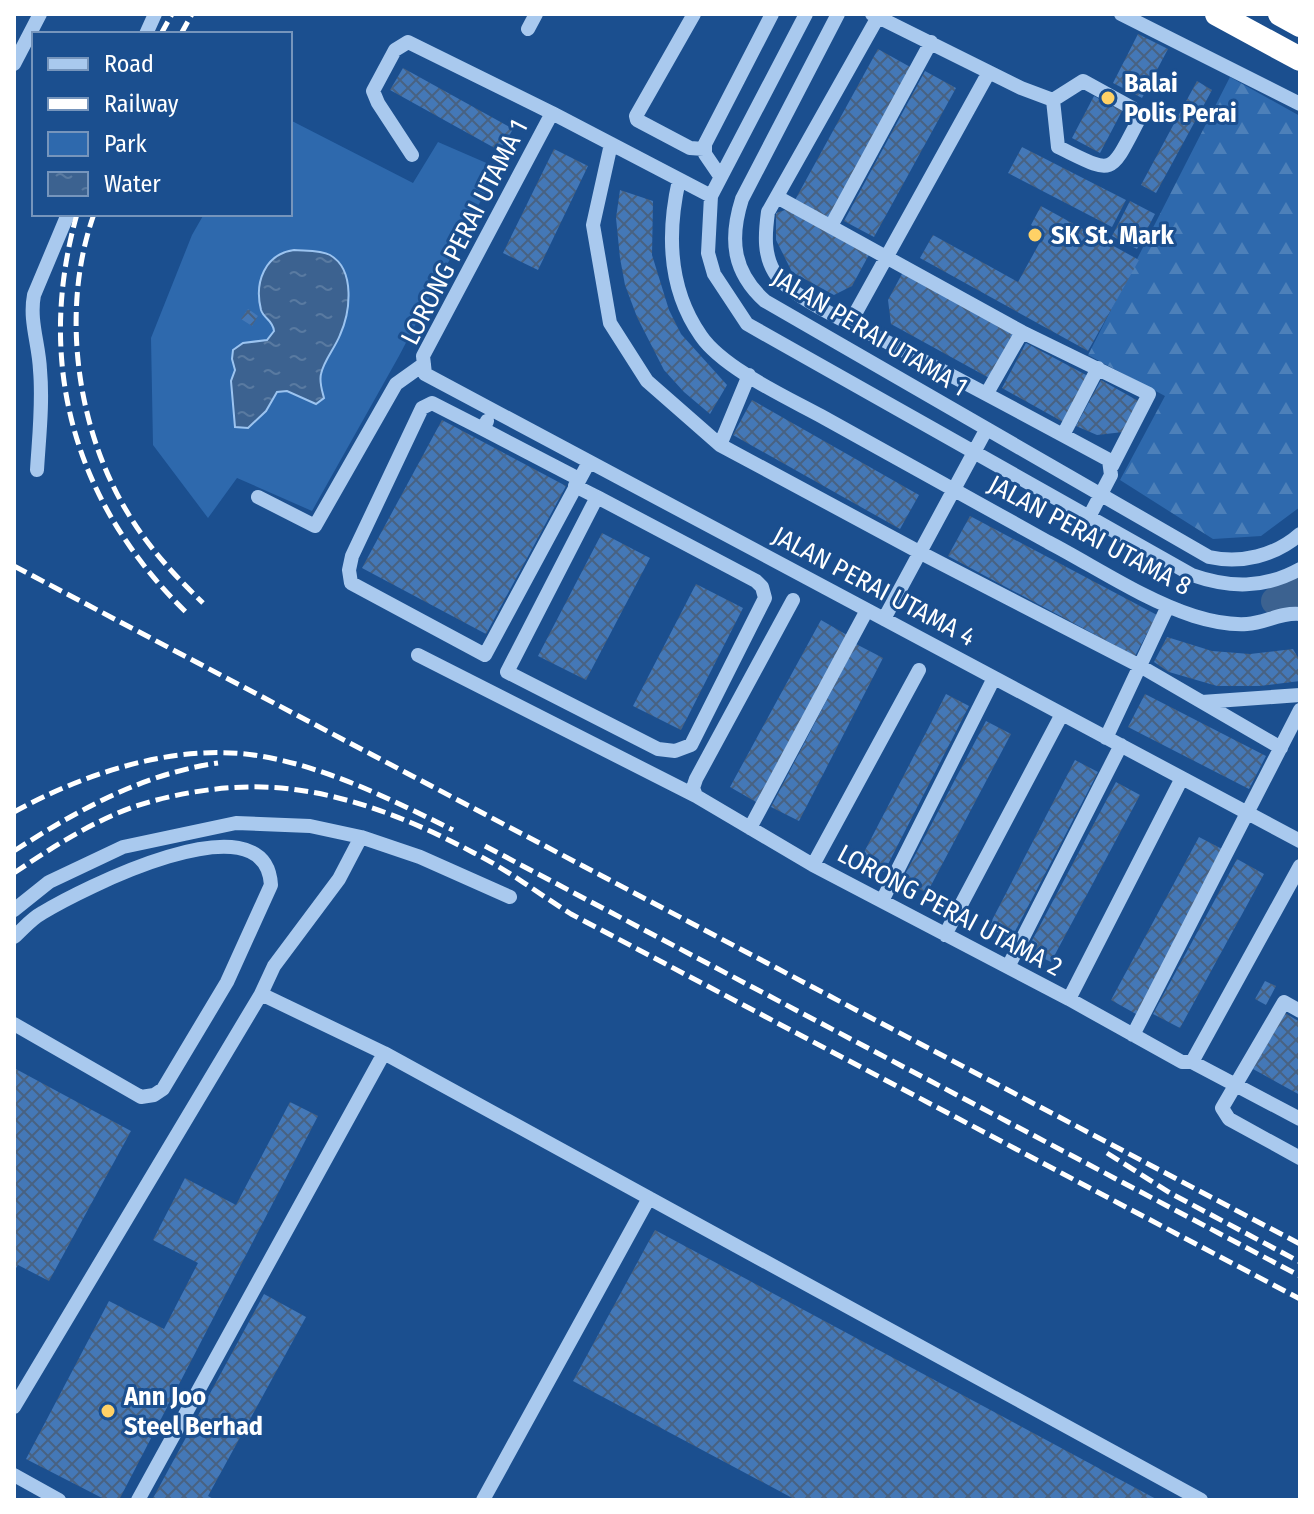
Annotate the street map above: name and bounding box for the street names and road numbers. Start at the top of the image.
street label: LORONG PERAI UTAMA 1 [394,115,535,350]
street label: JALAN PERAI UTAMA 1 [766,262,973,403]
street label: JALAN PERAI UTAMA 8 [983,469,1197,602]
street label: JALAN PERAI UTAMA 4 [767,520,980,653]
street label: LORONG PERAI UTAMA 2 [832,838,1067,983]

